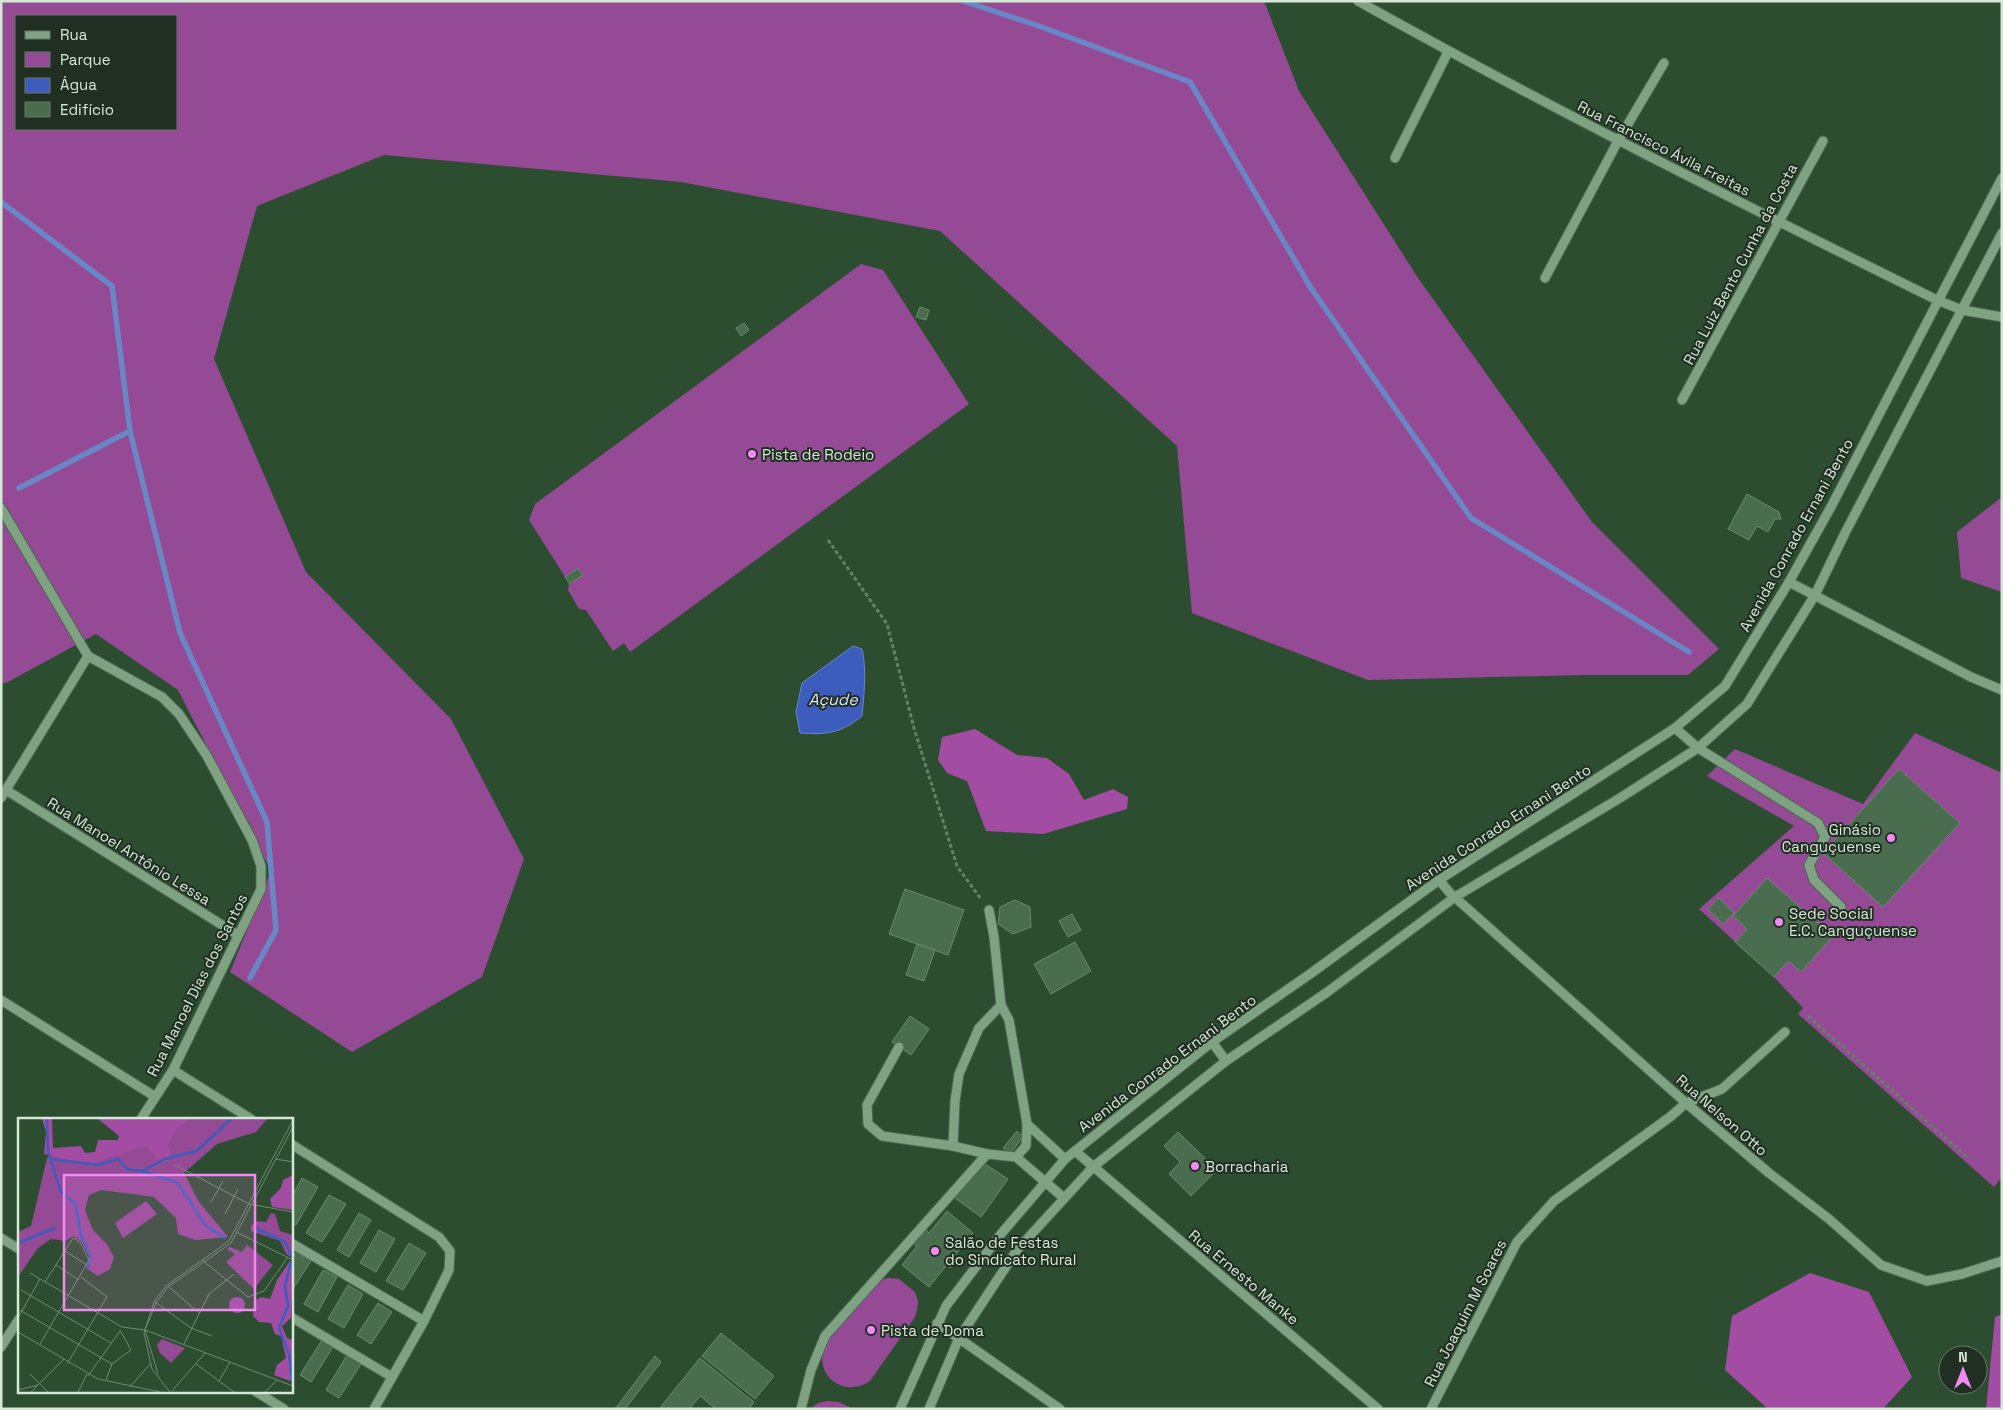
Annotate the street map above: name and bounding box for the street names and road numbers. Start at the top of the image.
street label: Rua Francisco Ávila Freitas [1574,96,1754,200]
street label: Rua Luiz Bento Cunha da Costa [1679,160,1801,368]
street label: Avenida Conrado Ernani Bento [1735,435,1857,635]
street label: Avenida Conrado Ernani Bento [1401,760,1595,894]
street label: Rua Manoel Antônio Lessa [44,793,215,909]
street label: Rua Manoel Dias dos Santos [142,890,252,1080]
street label: Avenida Conrado Ernani Bento [1074,990,1260,1136]
street label: Rua Nelson Otto [1672,1070,1772,1160]
street label: Rua Ernesto Manke [1185,1225,1303,1329]
street label: Rua Joaquim M Soares [1420,1236,1510,1390]

